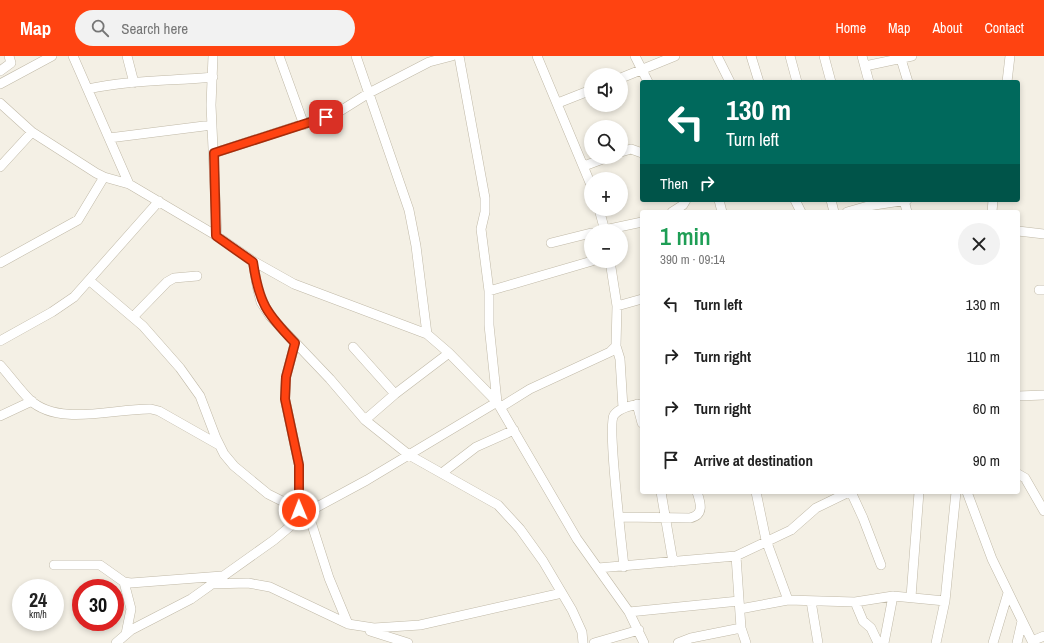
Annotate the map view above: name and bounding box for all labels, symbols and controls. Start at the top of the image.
search box [75,10,355,46]
text: Map [20,15,51,41]
icon: search [89,17,111,39]
text: Search here [121,18,188,39]
text: Home [835,19,866,37]
text: Map [888,19,910,37]
text: About [932,19,962,37]
text: Contact [984,19,1024,37]
map controls [584,68,628,268]
button: sound [584,68,628,112]
text: 130 m [726,91,791,129]
icon: left [660,96,712,148]
pin [309,100,343,134]
icon: arrive [315,106,337,128]
button: search [584,120,628,164]
text: Turn left [726,127,779,152]
button: + [584,172,628,216]
icon: right [696,172,718,194]
text: Then [660,173,688,194]
text: 1 min [660,220,711,252]
button: close [958,223,1000,265]
button: − [584,224,628,268]
text: 390 m · 09:14 [660,251,725,268]
icon: left [660,293,682,315]
text: Turn left [694,294,742,315]
text: 130 m [966,294,1000,315]
icon: right [660,345,682,367]
text: Turn right [694,346,751,367]
text: 110 m [967,346,1000,367]
icon: right [660,397,682,419]
text: Turn right [694,398,751,419]
text: 60 m [973,398,1000,419]
icon: arrive [660,449,682,471]
text: Arrive at destination [694,450,813,471]
text: 90 m [973,450,1000,471]
position arrow [278,489,320,531]
speed limit sign: 30 [72,579,124,631]
text: 24 [29,586,47,613]
text: km/h [29,608,47,621]

